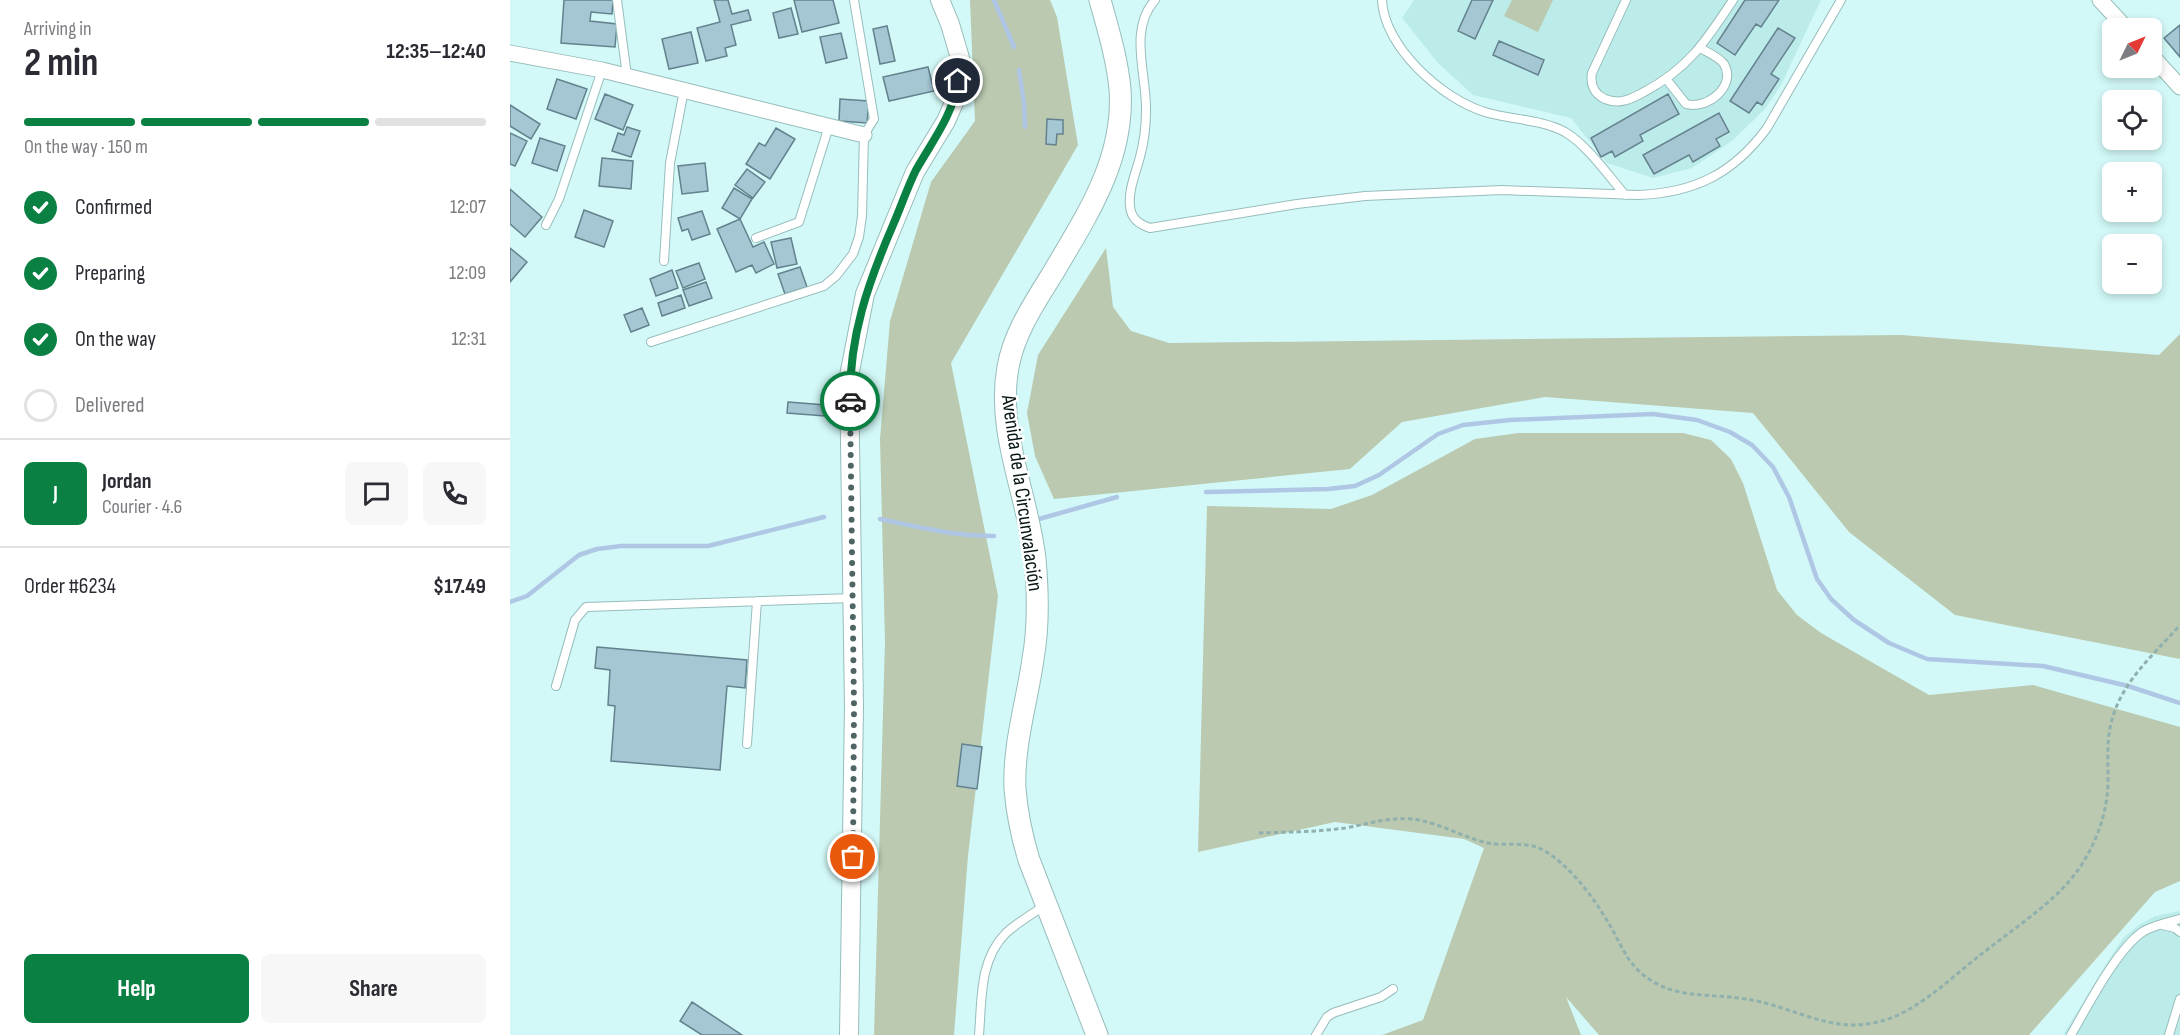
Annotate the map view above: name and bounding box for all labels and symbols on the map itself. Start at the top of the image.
north arrow [2102,18,2162,78]
pin [932,55,983,106]
courier [820,371,880,431]
street label: Avenida de la Circunvalación [996,392,1048,593]
pin [827,831,878,882]

